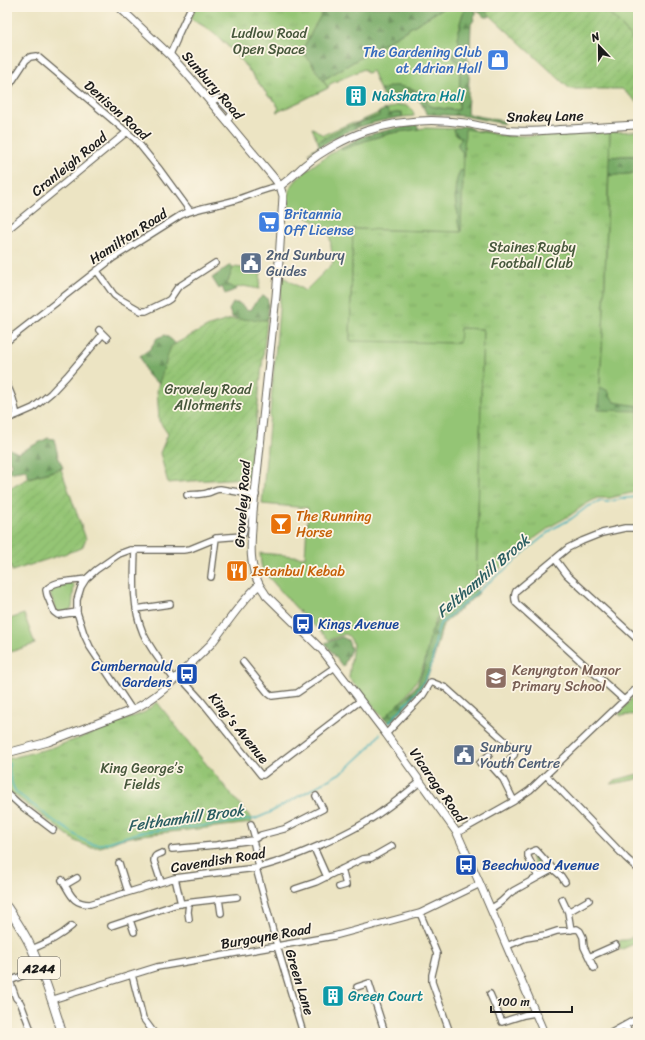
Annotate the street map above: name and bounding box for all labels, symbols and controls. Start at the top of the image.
park label: Ludlow Road Open Space [231,21,308,62]
north arrow [579,26,619,66]
text: N [587,27,603,48]
place label: The Gardening Club at Adrian Hall [363,40,483,81]
street label: Sunbury Road [175,45,251,127]
shop icon: The Gardening Club at Adrian Hall [485,47,511,73]
street label: Denison Road [78,74,157,148]
building icon: Nakshatra Hall [343,83,369,109]
place label: Nakshatra Hall [372,84,465,109]
street label: Snakey Lane [506,103,584,130]
street label: Cranleigh Road [26,125,114,203]
street label: Hamilton Road [84,201,174,271]
place label: Britannia Off License [284,202,354,243]
supermarket icon: Britannia Off License [256,209,282,235]
park label: Staines Rugby Football Club [488,235,576,276]
place label: 2nd Sunbury Guides [266,243,345,284]
public building icon: 2nd Sunbury Guides [238,250,264,276]
park label: Groveley Road Allotments [165,377,253,418]
street label: Groveley Road [227,458,258,548]
place label: The Running Horse [296,504,372,545]
bar icon: The Running Horse [268,511,294,537]
water label: Felthamhill Brook [430,527,536,624]
restaurant icon: Istanbul Kebab [224,558,250,584]
place label: Istanbul Kebab [251,559,345,584]
bus stop icon: Kings Avenue [290,611,316,637]
place label: Kings Avenue [318,612,399,637]
place label: Cumbernauld Gardens [91,654,174,695]
place label: Kenyngton Manor Primary School [512,658,622,699]
bus stop icon: Cumbernauld Gardens [174,661,200,687]
school or university icon: Kenyngton Manor Primary School [483,665,509,691]
street label: King's Avenue [202,687,276,770]
place label: Sunbury Youth Centre [480,735,560,776]
public building icon: Sunbury Youth Centre [451,742,477,768]
street label: Vicarage Road [402,743,474,829]
park label: King George’s Fields [101,756,184,797]
water label: Felthamhill Brook [126,797,247,839]
street label: Cavendish Road [169,840,269,880]
bus stop icon: Beechwood Avenue [453,852,479,878]
place label: Beechwood Avenue [482,853,599,878]
street label: Burgoyne Road [219,916,315,957]
street label: Green Lane [278,946,321,1018]
road number: A244 [18,957,60,979]
building icon: Green Court [320,983,346,1009]
place label: Green Court [348,984,423,1009]
scale bar [491,988,572,1014]
text: 100 m [497,991,530,1013]

